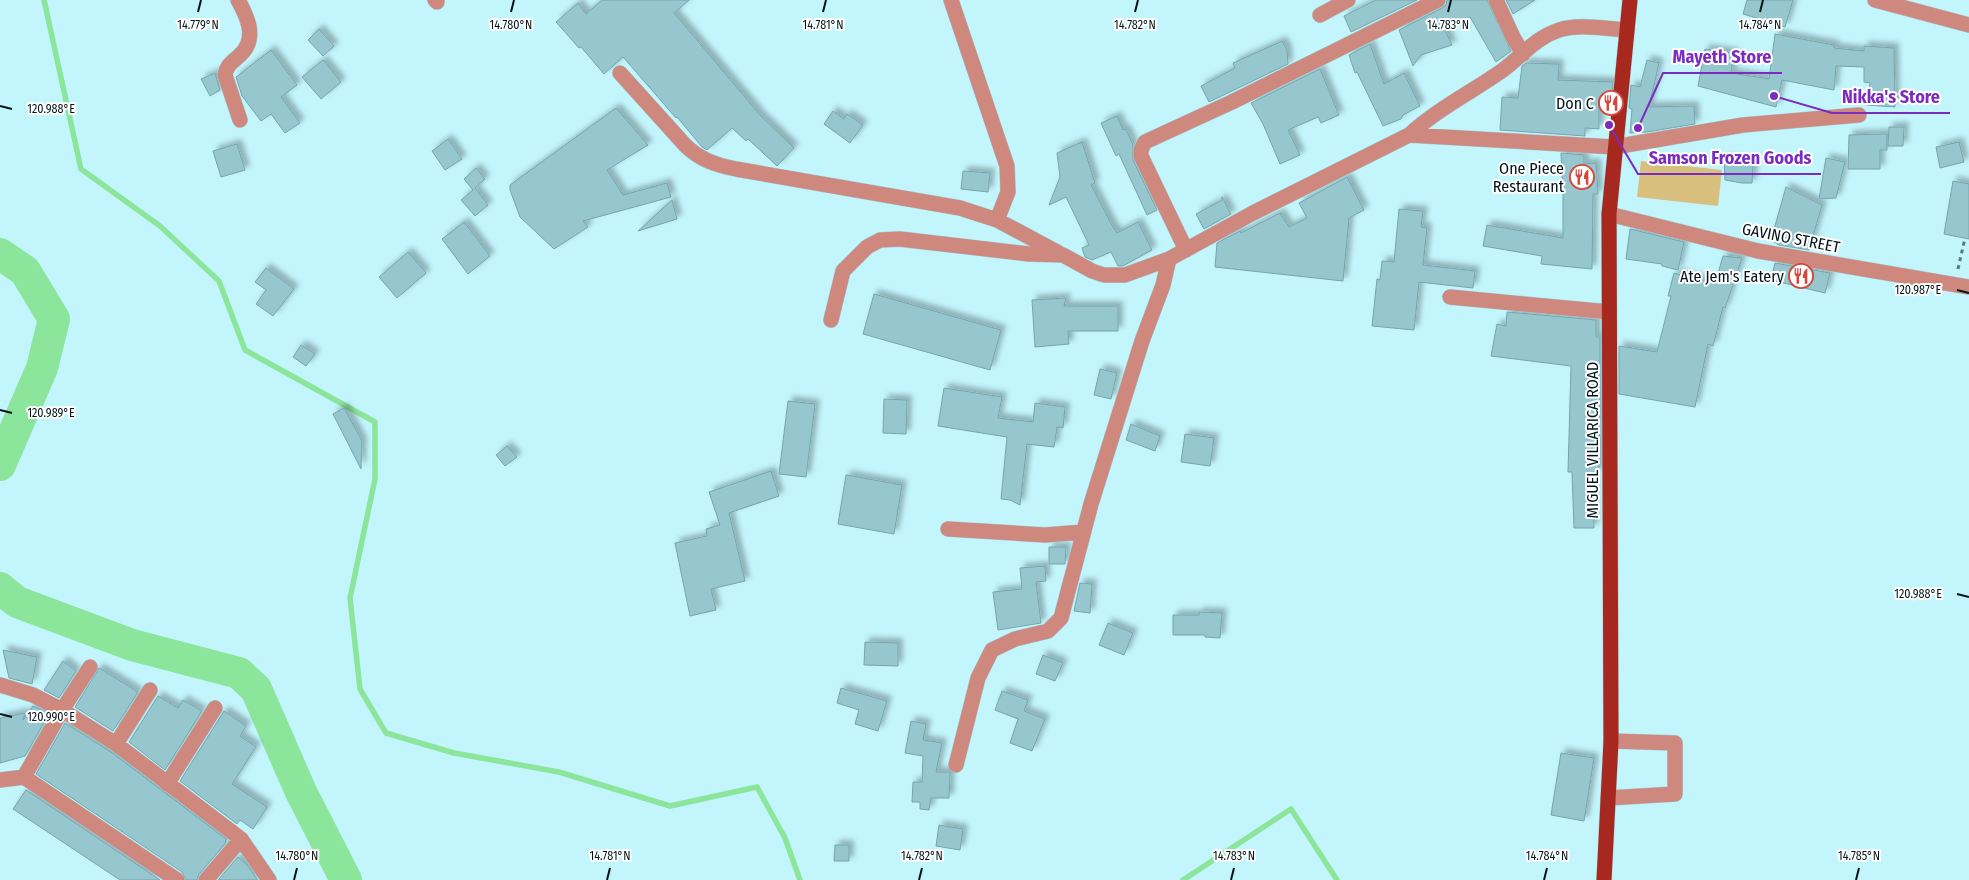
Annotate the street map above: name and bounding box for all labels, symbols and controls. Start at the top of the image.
text: 14.779°N [177,18,219,32]
text: 14.780°N [490,18,532,32]
text: 14.781°N [803,18,843,32]
text: 14.782°N [1114,18,1156,32]
text: 14.783°N [1427,18,1469,32]
text: 14.784°N [1739,18,1781,32]
callout: Mayeth Store [1663,40,1782,73]
text: Mayeth Store [1673,46,1771,68]
callout: Nikka's Store [1832,80,1950,113]
text: Nikka's Store [1842,86,1940,108]
restaurant icon: Don C [1598,90,1624,116]
place label: Don C [1556,94,1594,113]
text: 120.988°E [27,102,75,116]
callout: Samson Frozen Goods [1638,141,1821,174]
text: Samson Frozen Goods [1649,147,1811,169]
place label: One Piece Restaurant [1493,159,1565,196]
restaurant icon: One Piece Restaurant [1569,164,1595,190]
street label: GAVINO STREET [1740,219,1842,257]
restaurant icon: Ate Jem's Eatery [1788,263,1814,289]
place label: Ate Jem's Eatery [1680,267,1785,286]
text: 120.987°E [1895,283,1942,297]
street label: MIGUEL VILLARICA ROAD [1583,362,1602,518]
text: 120.989°E [27,406,75,420]
text: 120.988°E [1894,587,1942,601]
text: 120.990°E [27,710,75,724]
text: 14.780°N [276,849,318,863]
text: 14.781°N [590,849,630,863]
text: 14.782°N [901,849,943,863]
text: 14.783°N [1213,849,1255,863]
text: 14.784°N [1526,849,1568,863]
text: 14.785°N [1838,849,1880,863]

